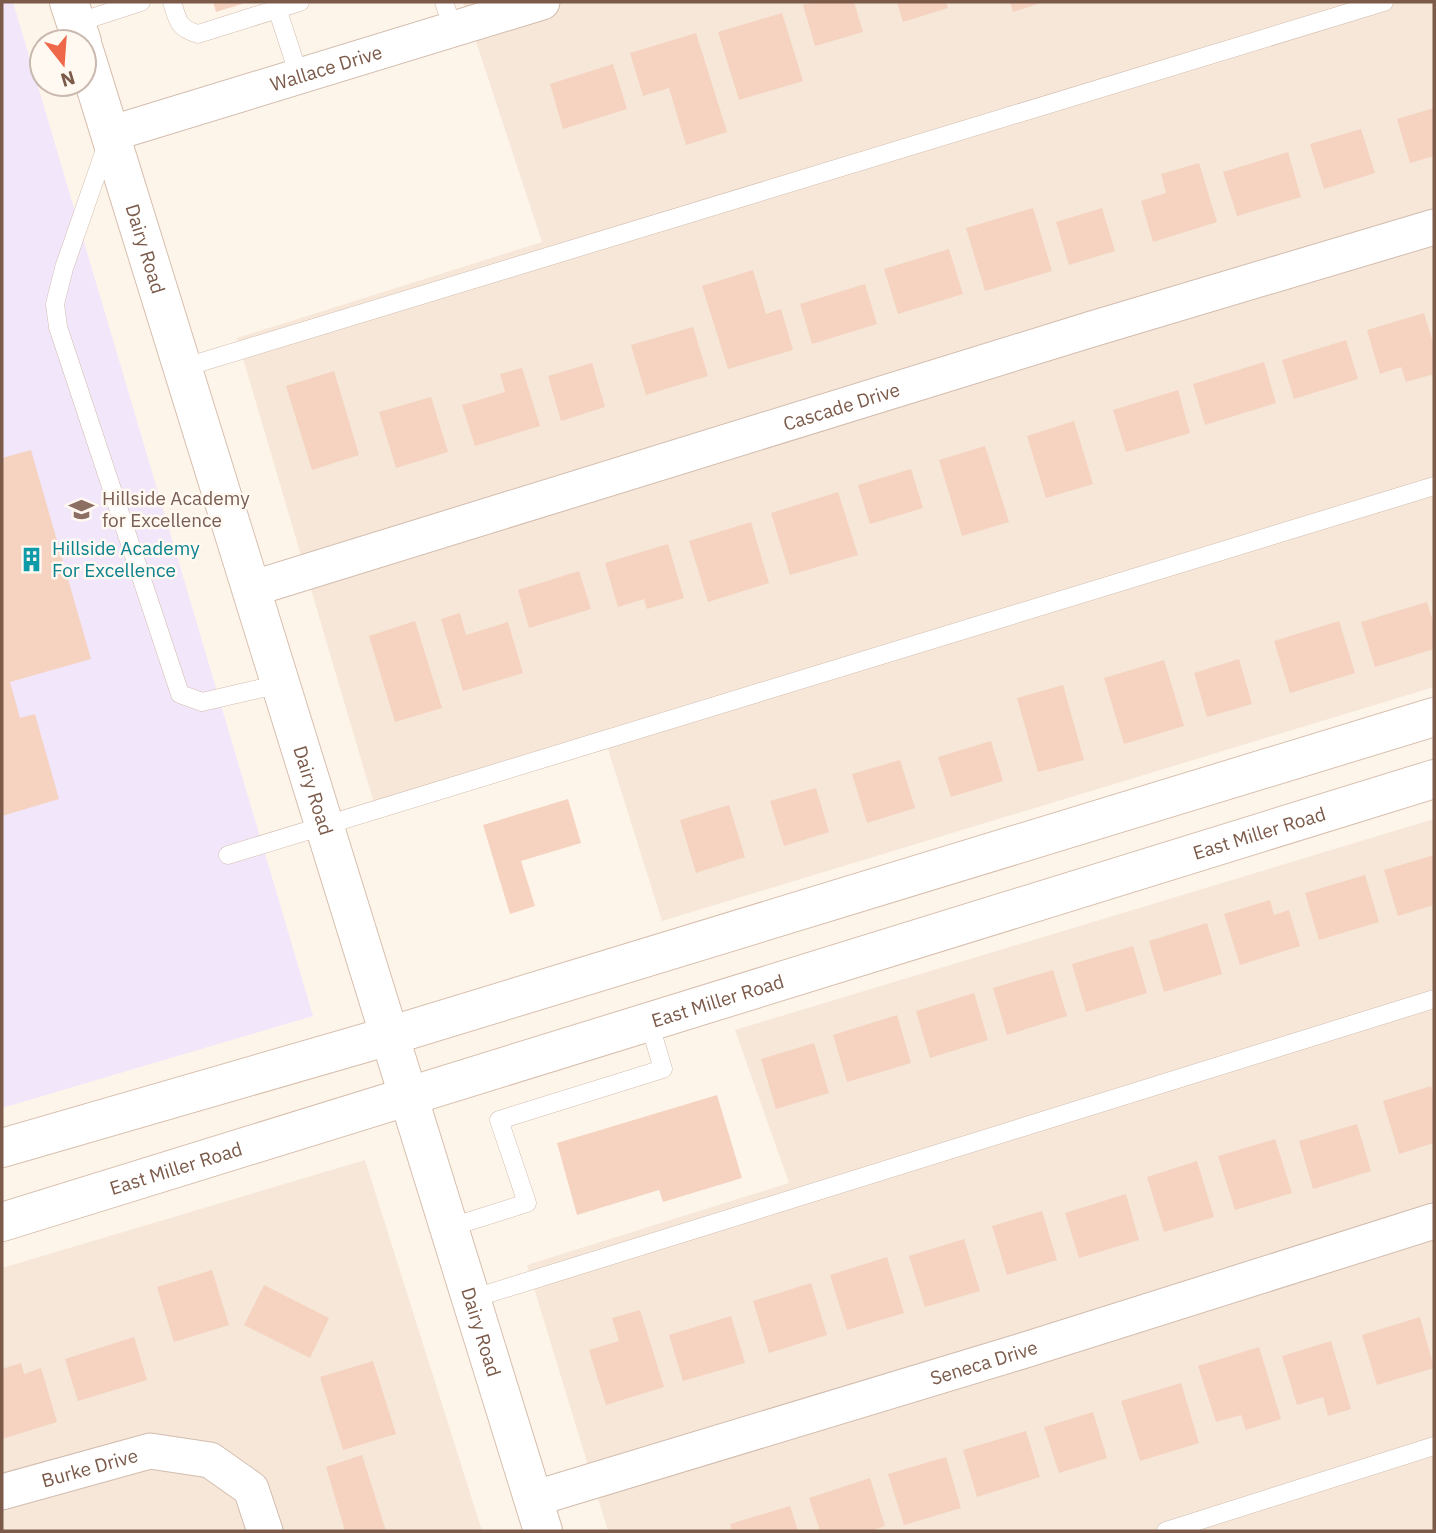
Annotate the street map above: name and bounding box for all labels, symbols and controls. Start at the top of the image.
north arrow [28,28,98,98]
street label: Wallace Drive [267,40,385,96]
text: N [58,66,78,93]
street label: Dairy Road [120,201,171,296]
street label: Cascade Drive [780,377,903,436]
place label: Hillside Academy for Excellence [102,486,250,532]
school or university icon: Hillside Academy for Excellence [68,495,96,523]
place label: Hillside Academy For Excellence [52,536,200,582]
building icon: Hillside Academy For Excellence [18,545,46,573]
street label: Dairy Road [288,743,339,838]
street label: East Miller Road [1190,801,1328,865]
street label: East Miller Road [648,969,787,1032]
street label: East Miller Road [107,1136,245,1200]
street label: Dairy Road [456,1284,506,1380]
street label: Seneca Drive [927,1335,1041,1390]
street label: Burke Drive [39,1443,141,1492]

